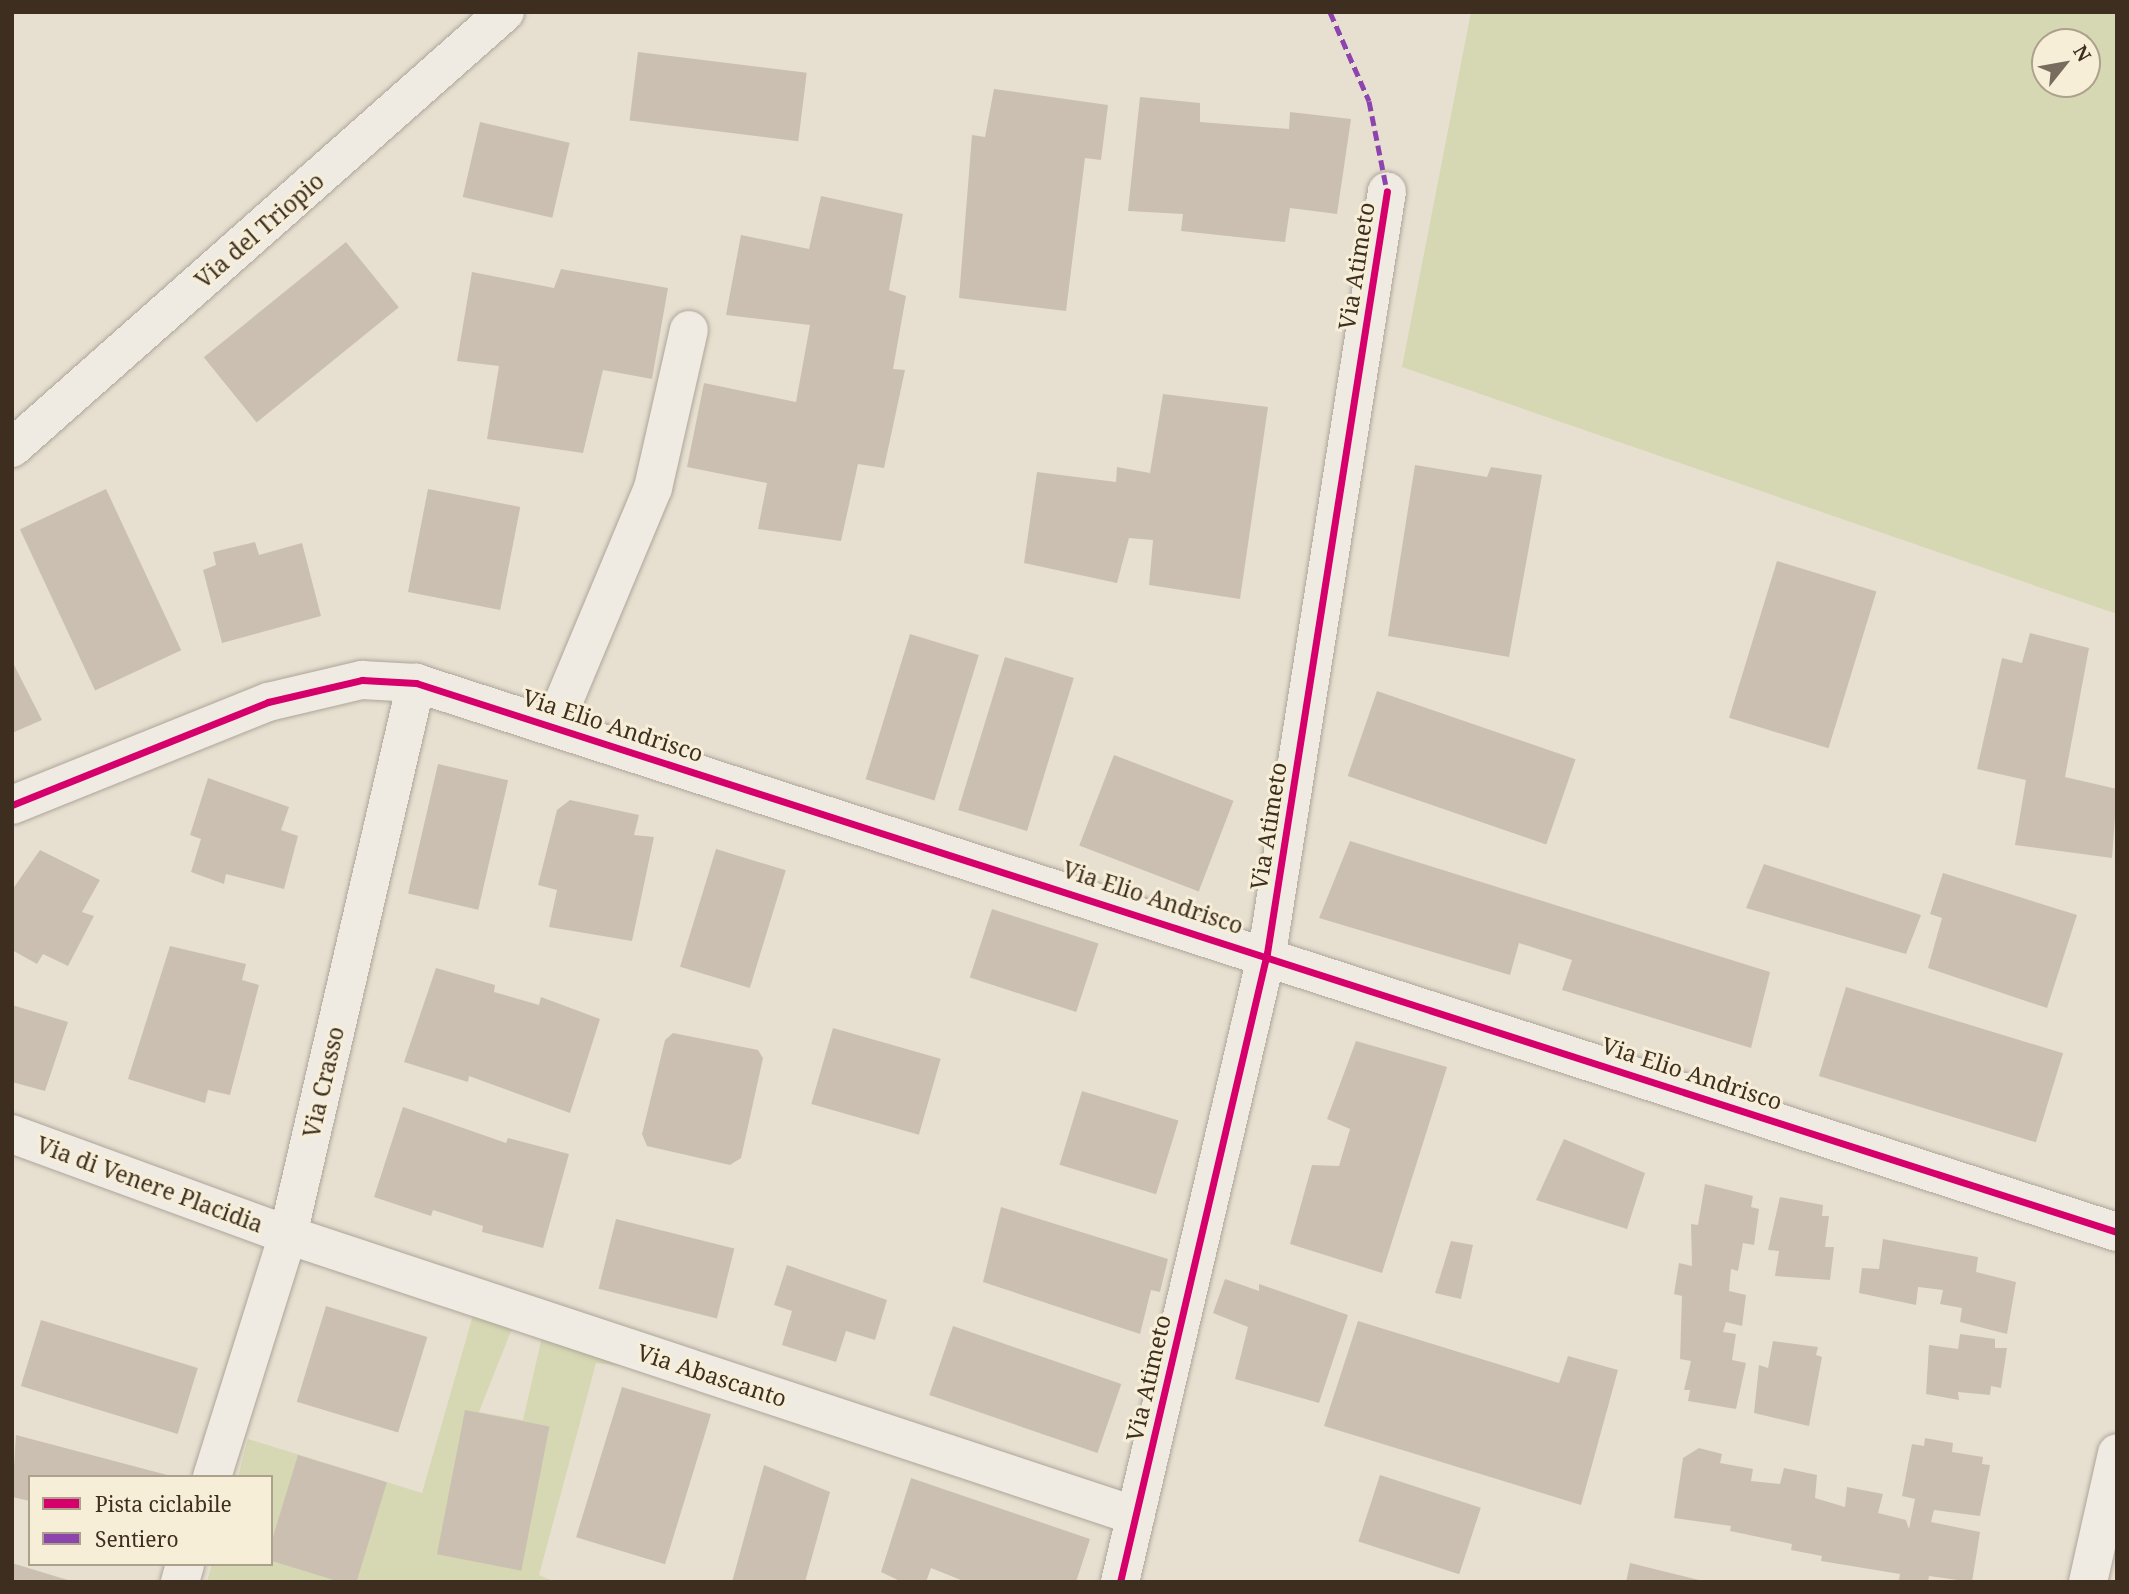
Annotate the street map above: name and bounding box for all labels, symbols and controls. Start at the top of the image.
north arrow [2031,28,2101,98]
text: N [2067,40,2097,66]
street label: Via del Triopio [189,167,329,293]
street label: Via Atimeto [1332,200,1380,332]
street label: Via Elio Andrisco [519,683,707,767]
street label: Via Atimeto [1244,760,1292,892]
street label: Via Elio Andrisco [1059,855,1247,939]
street label: Via Crasso [297,1024,349,1140]
street label: Via Elio Andrisco [1598,1031,1786,1115]
street label: Via di Venere Placidia [33,1130,267,1238]
street label: Via Atimeto [1120,1312,1176,1444]
street label: Via Abascanto [634,1338,790,1412]
legend [28,1475,273,1566]
text: Pista ciclabile [95,1490,232,1518]
text: Sentiero [95,1525,179,1553]

